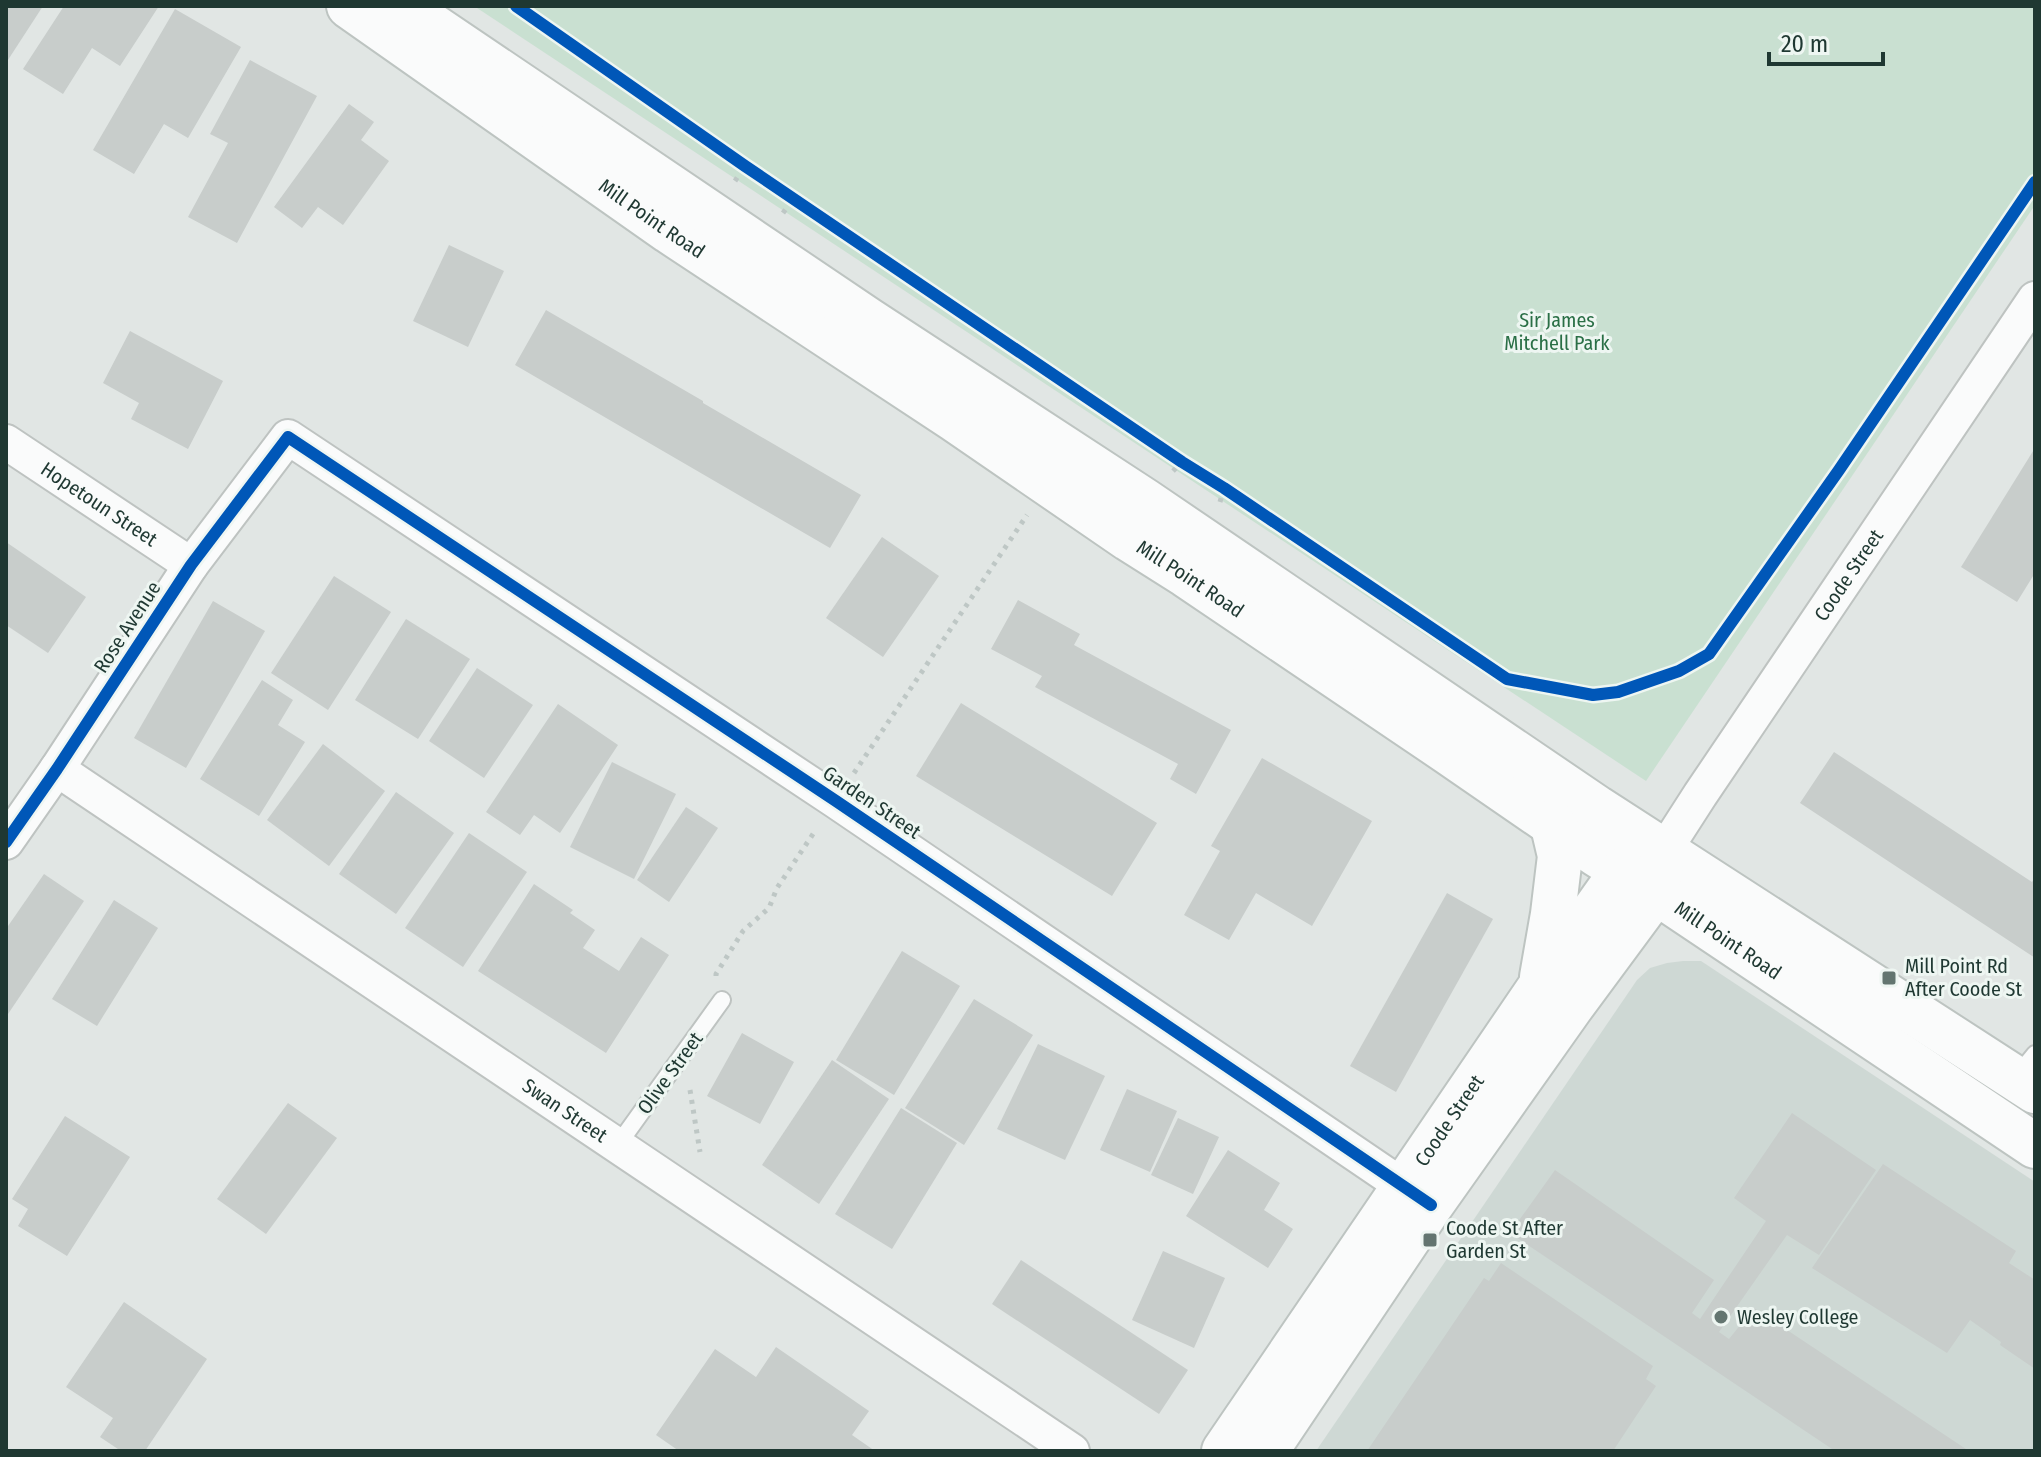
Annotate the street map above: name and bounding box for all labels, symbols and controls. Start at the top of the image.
scale bar [1769,16,1883,66]
text: 20 m [1781,30,1828,58]
street label: Mill Point Road [594,174,709,263]
park label: Sir James Mitchell Park [1504,308,1610,355]
street label: Hopetoun Street [36,457,162,552]
street label: Coode Street [1809,524,1888,625]
street label: Mill Point Road [1132,535,1249,623]
street label: Rose Avenue [89,577,165,677]
street label: Garden Street [819,761,926,844]
street label: Mill Point Road [1670,896,1786,985]
place label: Mill Point Rd After Coode St [1905,954,2022,1001]
marker: Mill Point Rd After Coode St [1880,969,1898,987]
street label: Olive Street [632,1027,708,1119]
street label: Coode Street [1410,1070,1489,1171]
street label: Swan Street [518,1073,612,1148]
place label: Coode St After Garden St [1446,1216,1563,1263]
marker: Coode St After Garden St [1421,1231,1439,1249]
place label: Wesley College [1737,1305,1858,1329]
marker: Wesley College [1712,1308,1730,1326]

